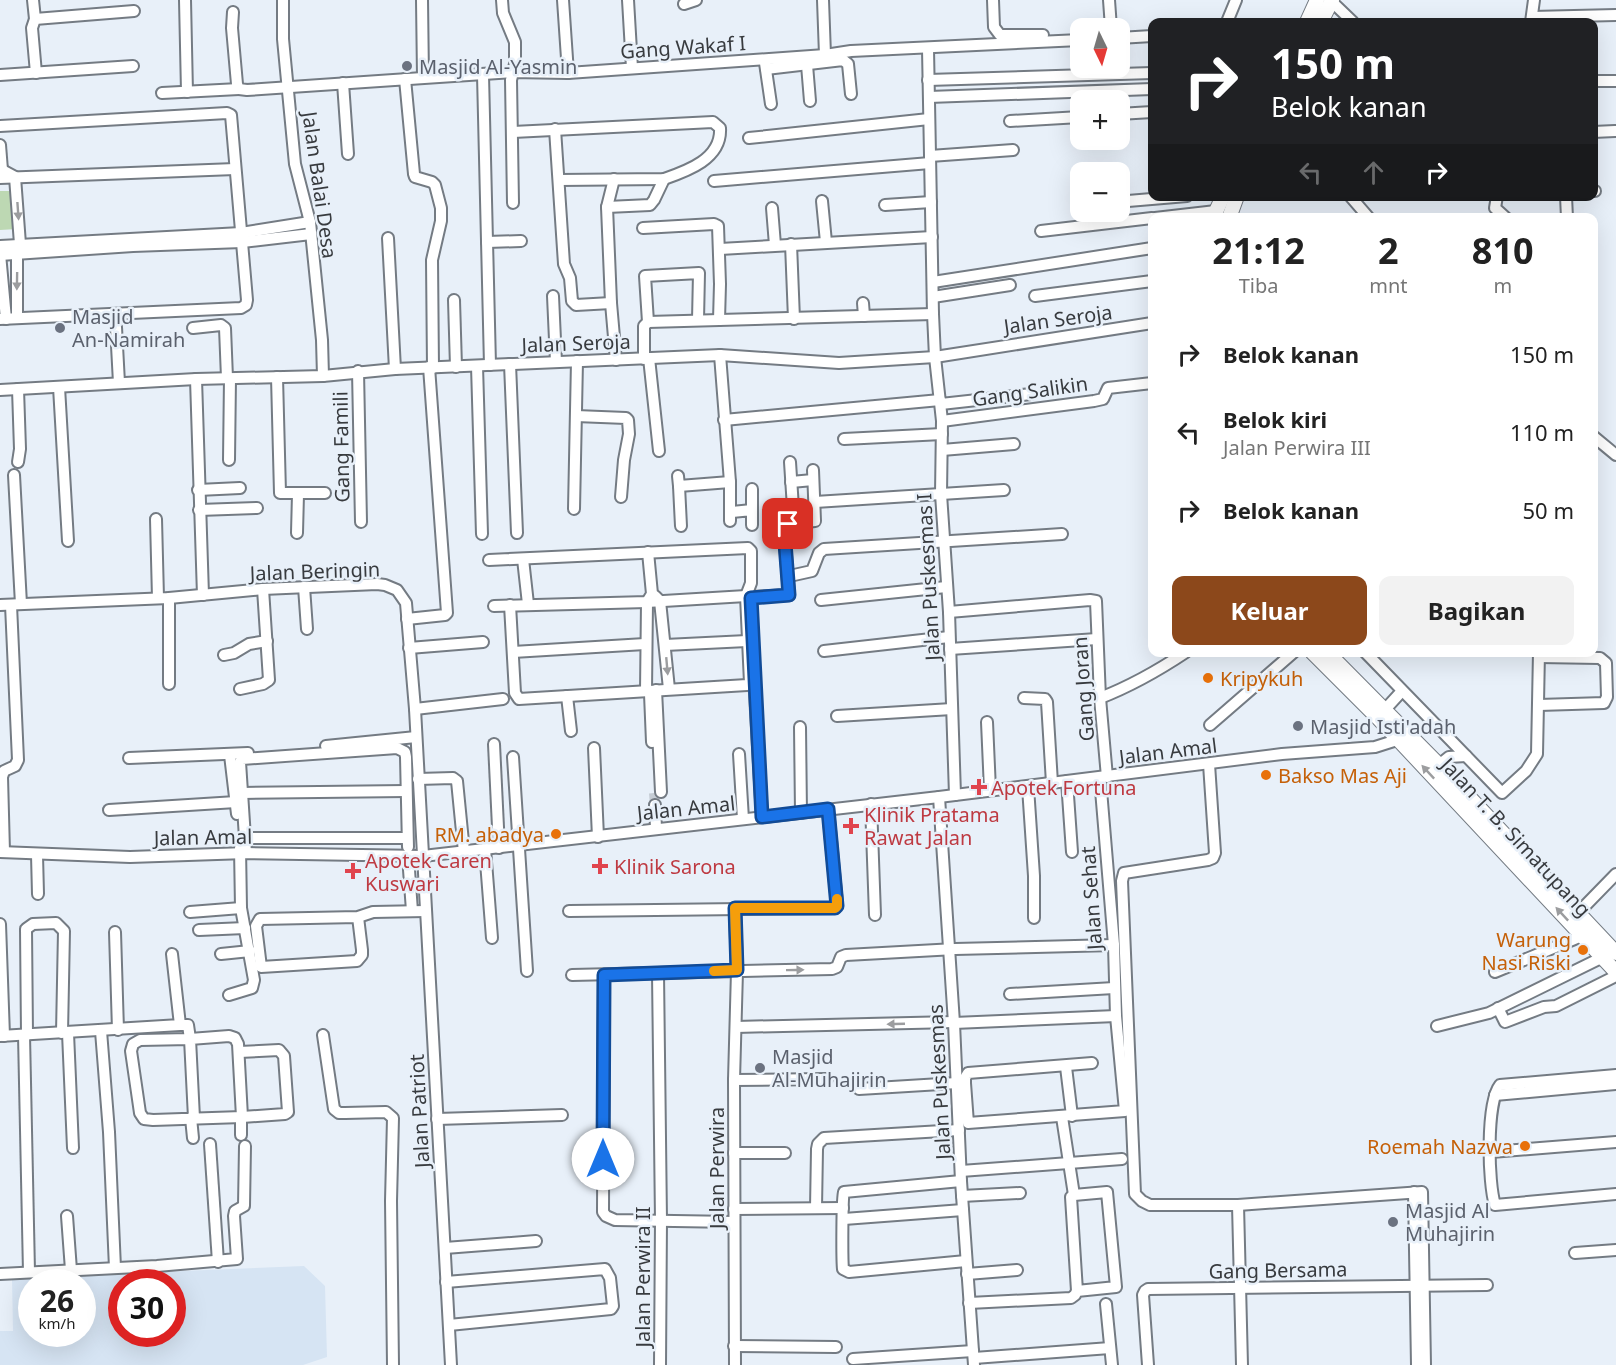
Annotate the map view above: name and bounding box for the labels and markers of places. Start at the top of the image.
place label: Masjid Al-Yasmin [419,53,577,80]
marker: Masjid Al-Yasmin [400,59,414,73]
place label: Masjid An-Namirah [72,303,185,353]
marker: Masjid An-Namirah [53,321,67,335]
pin [762,498,813,549]
place label: Kripykuh [1220,665,1303,692]
marker: Kripykuh [1201,671,1215,685]
place label: Masjid Isti'adah [1310,713,1456,740]
marker: Masjid Isti'adah [1291,719,1305,733]
place label: Bakso Mas Aji [1278,762,1407,789]
marker: Bakso Mas Aji [1259,768,1273,782]
place label: Apotek Fortuna [991,774,1136,801]
marker: Apotek Fortuna [972,780,986,794]
place label: Klinik Pratama Rawat Jalan [864,801,1000,851]
marker: Klinik Pratama Rawat Jalan [842,817,860,835]
place label: RM. abadya [434,821,544,848]
marker: RM. abadya [549,827,563,841]
place label: Apotek Caren Kuswari [365,847,492,897]
place label: Klinik Sarona [614,853,736,880]
marker: Klinik Sarona [591,857,609,875]
marker: Apotek Caren Kuswari [346,864,360,878]
place label: Warung Nasi Riski [1482,926,1571,976]
marker: Warung Nasi Riski [1576,943,1590,957]
place label: Masjid Al-Muhajirin [772,1043,887,1093]
marker: Masjid Al-Muhajirin [753,1061,767,1075]
place label: Roemah Nazwa [1367,1133,1513,1160]
marker: Roemah Nazwa [1518,1139,1532,1153]
place label: Masjid Al Muhajirin [1405,1197,1495,1247]
marker: Masjid Al Muhajirin [1386,1215,1400,1229]

